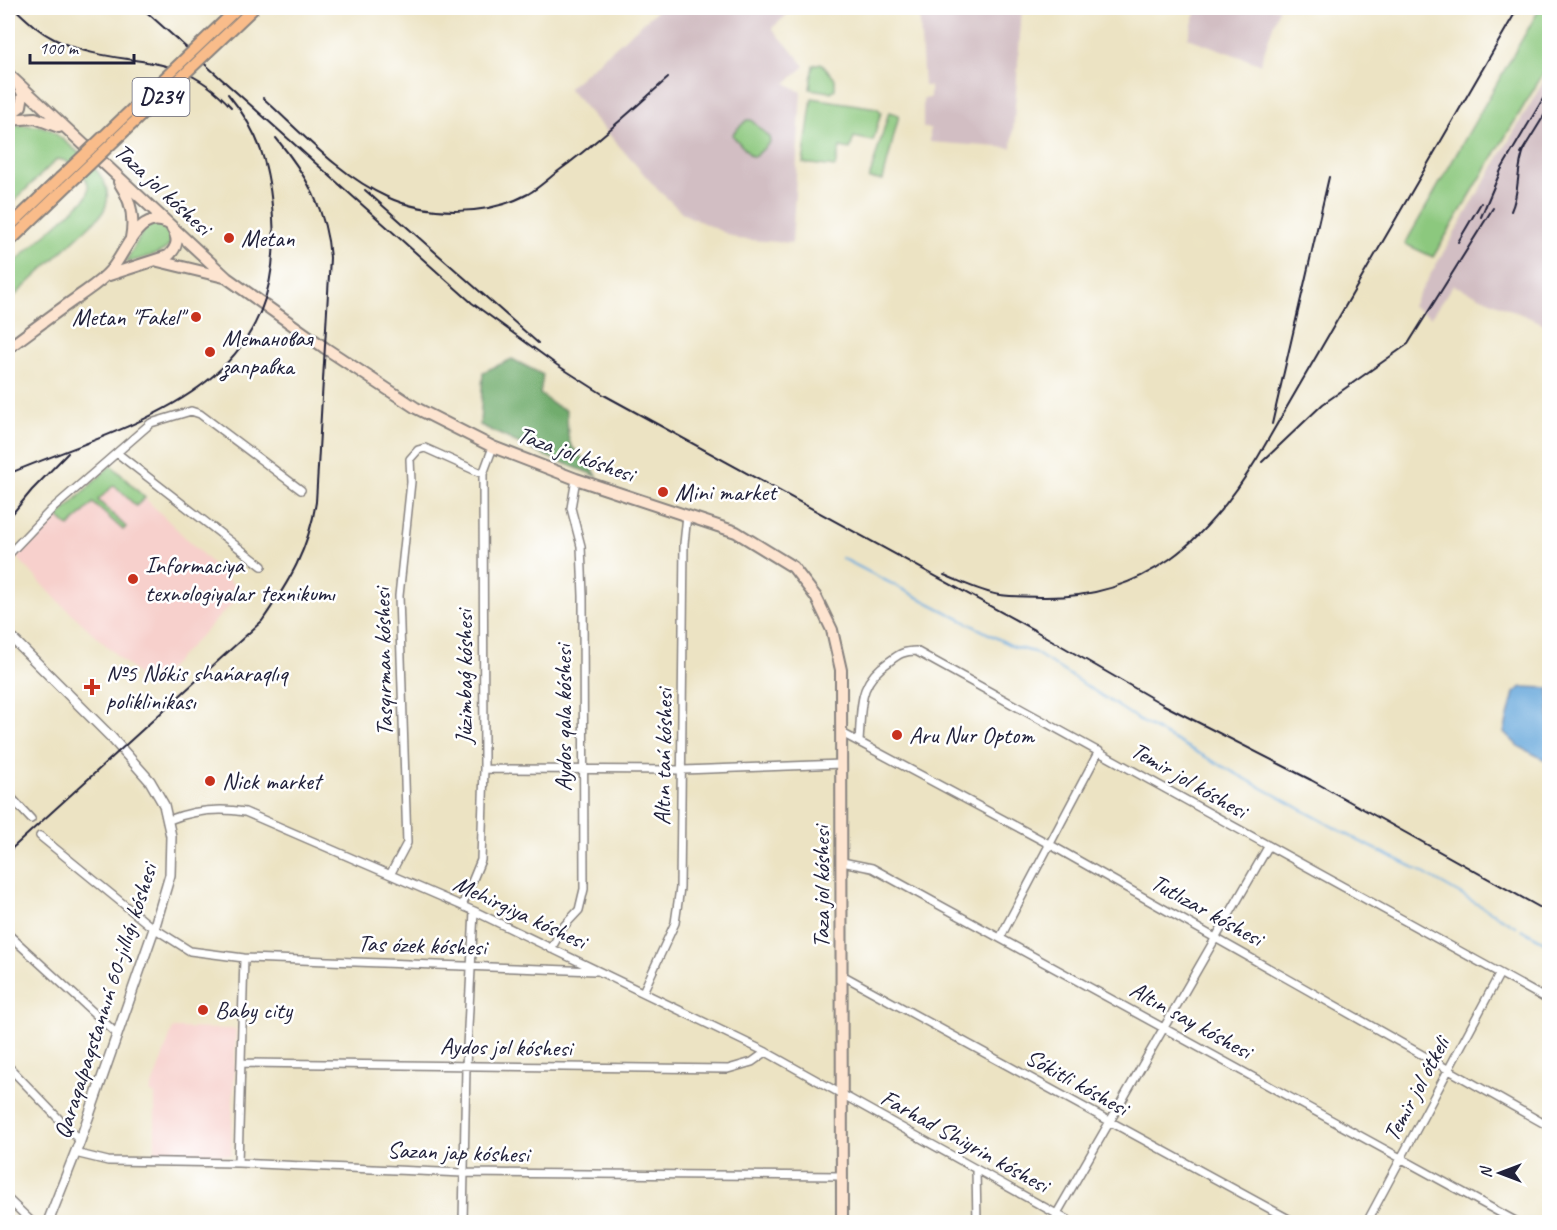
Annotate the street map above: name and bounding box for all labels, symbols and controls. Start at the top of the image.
scale bar [30,27,134,65]
text: 100 m [39,37,80,59]
road number: D234 [132,78,190,116]
street label: Taza jol kóshesi [108,136,220,243]
place label: Metan [241,223,295,253]
marker: Metan [222,231,236,245]
place label: Metan "Fakel" [72,302,189,332]
marker: Metan "Fakel" [189,310,203,324]
place label: Метановая заправка [219,323,314,382]
marker: Метановая заправка [203,345,217,359]
street label: Taza jol kóshesi [513,419,641,490]
place label: Mini market [675,477,778,507]
marker: Mini market [656,485,670,499]
place label: Informaciya texnologiyalar texnikumı [145,550,336,608]
marker: Informaciya texnologiyalar texnikumı [126,572,140,586]
street label: Tasqırman kóshesi [367,585,399,736]
street label: Júzimbaǵ kóshesi [449,607,479,745]
street label: Aydos qala kóshesi [548,642,578,792]
place label: №5 Nókis shańaraqlıq poliklinikası [106,658,290,716]
marker: №5 Nókis shańaraqlıq poliklinikası [83,678,101,696]
street label: Altın tań kóshesi [647,686,679,826]
place label: Aru Nur Optom [909,720,1035,750]
marker: Aru Nur Optom [890,728,904,742]
street label: Temir jol kóshesi [1126,735,1255,827]
place label: Nick market [222,766,324,796]
marker: Nick market [203,774,217,788]
street label: Taza jol kóshesi [806,823,836,948]
street label: Qaraqalpaqstannıń 60-jıllıǵı kóshesi [46,857,165,1142]
street label: Tutlızar kóshesi [1146,867,1270,954]
street label: Mehirgiya kóshesi [449,868,594,957]
street label: Tas ózek kóshesi [357,928,489,962]
street label: Altın say kóshesi [1125,974,1259,1067]
place label: Baby city [215,995,294,1025]
marker: Baby city [196,1003,210,1017]
street label: Temir jol ótkeli [1376,1030,1457,1146]
street label: Aydos jol kóshesi [440,1031,575,1063]
street label: Sókitli kóshesi [1020,1042,1136,1124]
street label: Farhad Shiyrin kóshesi [876,1082,1056,1201]
street label: Sazan jap kóshesi [386,1135,532,1170]
north arrow [1470,1143,1530,1203]
text: N [1476,1165,1496,1178]

